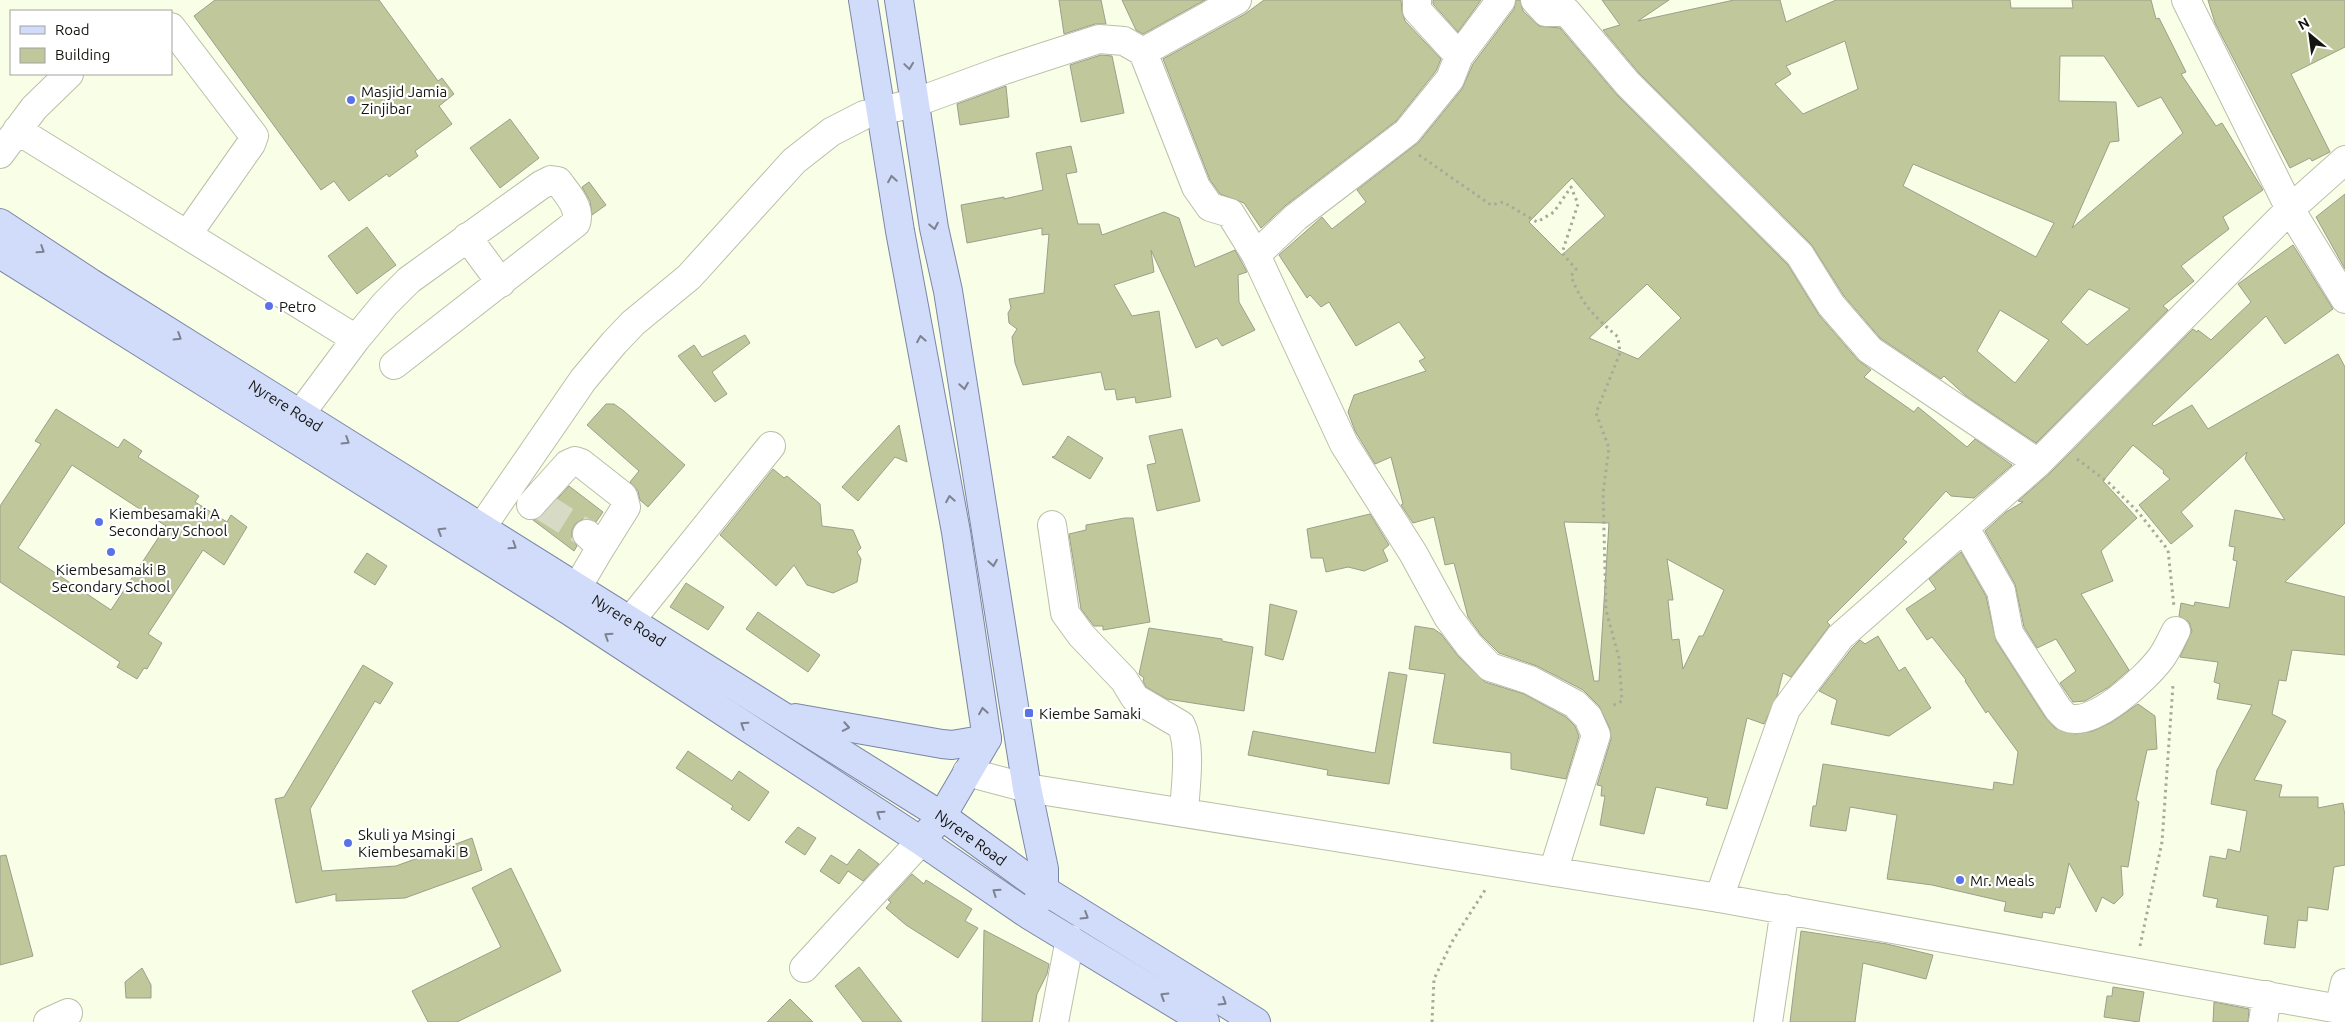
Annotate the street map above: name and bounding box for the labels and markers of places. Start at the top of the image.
place label: Masjid Jamia Zinjibar [361,83,447,117]
marker: Masjid Jamia Zinjibar [345,94,357,106]
place label: Petro [279,298,316,315]
marker: Petro [263,300,275,312]
place label: Kiembesamaki A Secondary School [109,505,228,539]
marker: Kiembesamaki A Secondary School [93,516,105,528]
marker: Kiembesamaki B Secondary School [105,546,117,558]
place label: Kiembesamaki B Secondary School [52,561,170,595]
place label: Kiembe Samaki [1039,705,1141,722]
marker: Kiembe Samaki [1023,707,1035,719]
place label: Skuli ya Msingi Kiembesamaki B [358,826,468,860]
marker: Skuli ya Msingi Kiembesamaki B [342,837,354,849]
place label: Mr. Meals [1970,872,2035,889]
marker: Mr. Meals [1954,874,1966,886]

